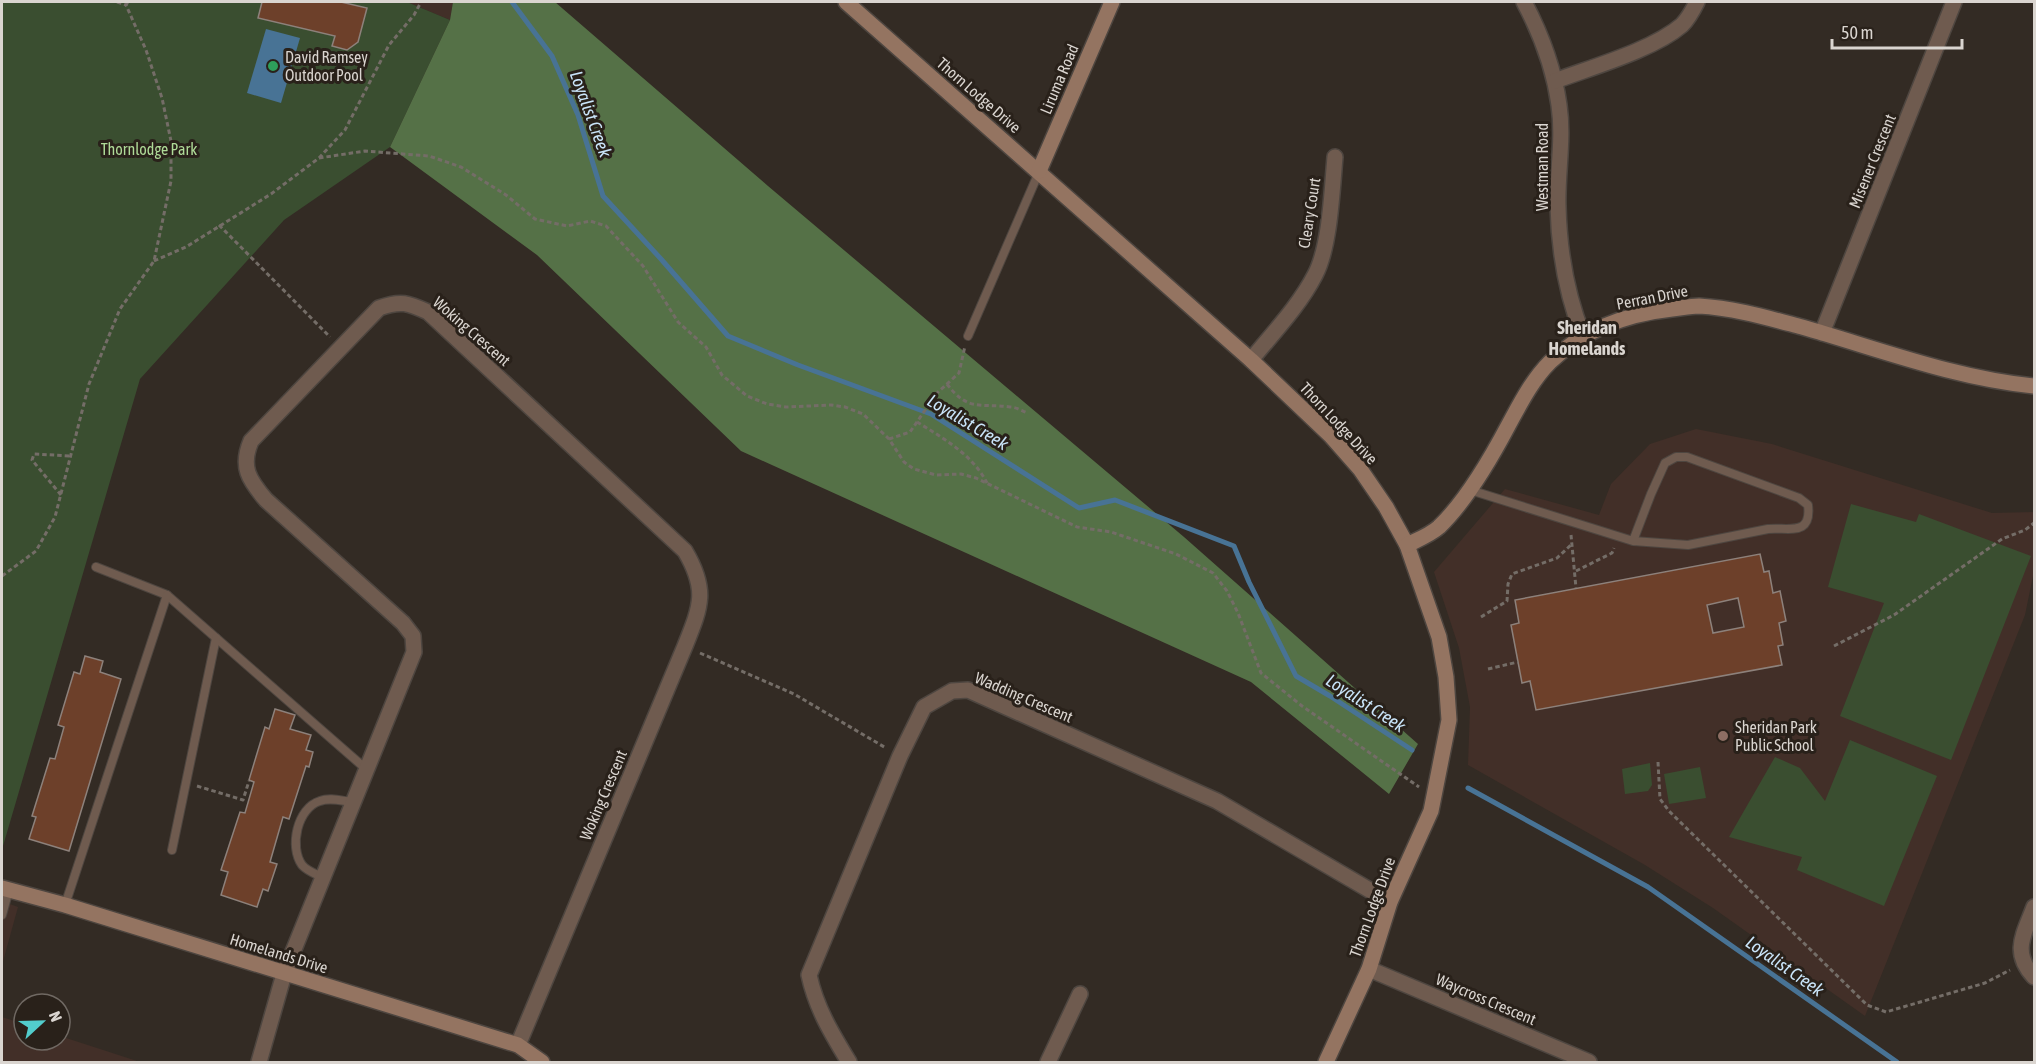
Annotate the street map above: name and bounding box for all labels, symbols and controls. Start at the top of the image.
scale bar [1832,12,1962,50]
text: 50 m [1841,22,1873,43]
street label: Liruma Road [1036,41,1082,117]
place label: David Ramsey Outdoor Pool [285,48,368,84]
street label: Thorn Lodge Drive [933,54,1025,137]
marker: David Ramsey Outdoor Pool [266,59,280,73]
water label: Loyalist Creek [566,68,617,161]
street label: Misener Crescent [1845,111,1899,211]
street label: Westman Road [1533,123,1551,211]
park label: Thornlodge Park [101,140,197,159]
street label: Cleary Court [1295,176,1324,250]
street label: Perran Drive [1615,281,1689,313]
street label: Woking Crescent [429,293,514,370]
district label: Sheridan Homelands [1549,317,1626,359]
street label: Thorn Lodge Drive [1296,378,1381,468]
water label: Loyalist Creek [924,390,1013,455]
street label: Wadding Crescent [972,668,1076,727]
water label: Loyalist Creek [1322,670,1411,737]
place label: Sheridan Park Public School [1735,718,1817,754]
marker: Sheridan Park Public School [1716,729,1730,743]
street label: Woking Crescent [576,747,631,843]
street label: Thorn Lodge Drive [1346,855,1399,960]
street label: Homelands Drive [228,930,330,976]
water label: Loyalist Creek [1742,931,1829,1001]
street label: Waycross Crescent [1433,970,1539,1029]
north arrow [12,992,72,1052]
text: N [46,1009,66,1024]

